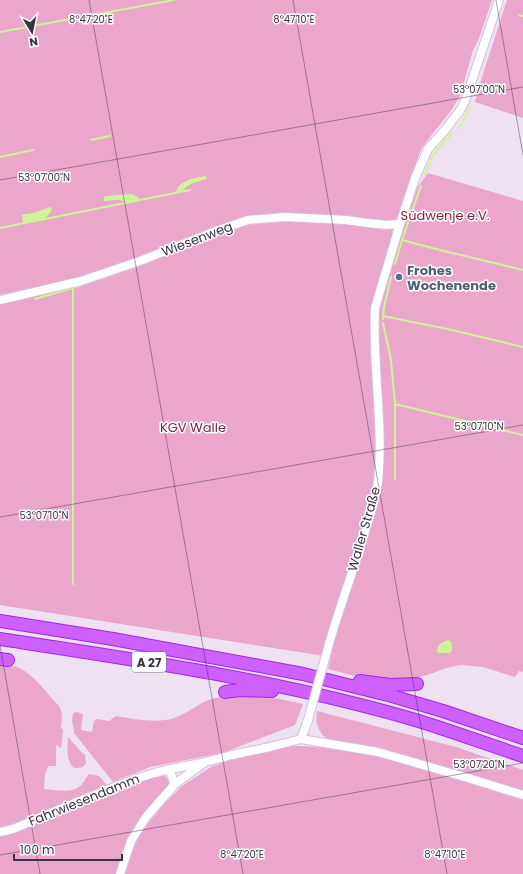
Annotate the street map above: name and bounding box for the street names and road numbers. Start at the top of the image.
street label: Wiesenweg [159,217,235,261]
street label: Waller Straße [343,484,385,574]
road number: A 27 [132,652,166,672]
street label: Fahrwiesendamm [26,769,142,831]

